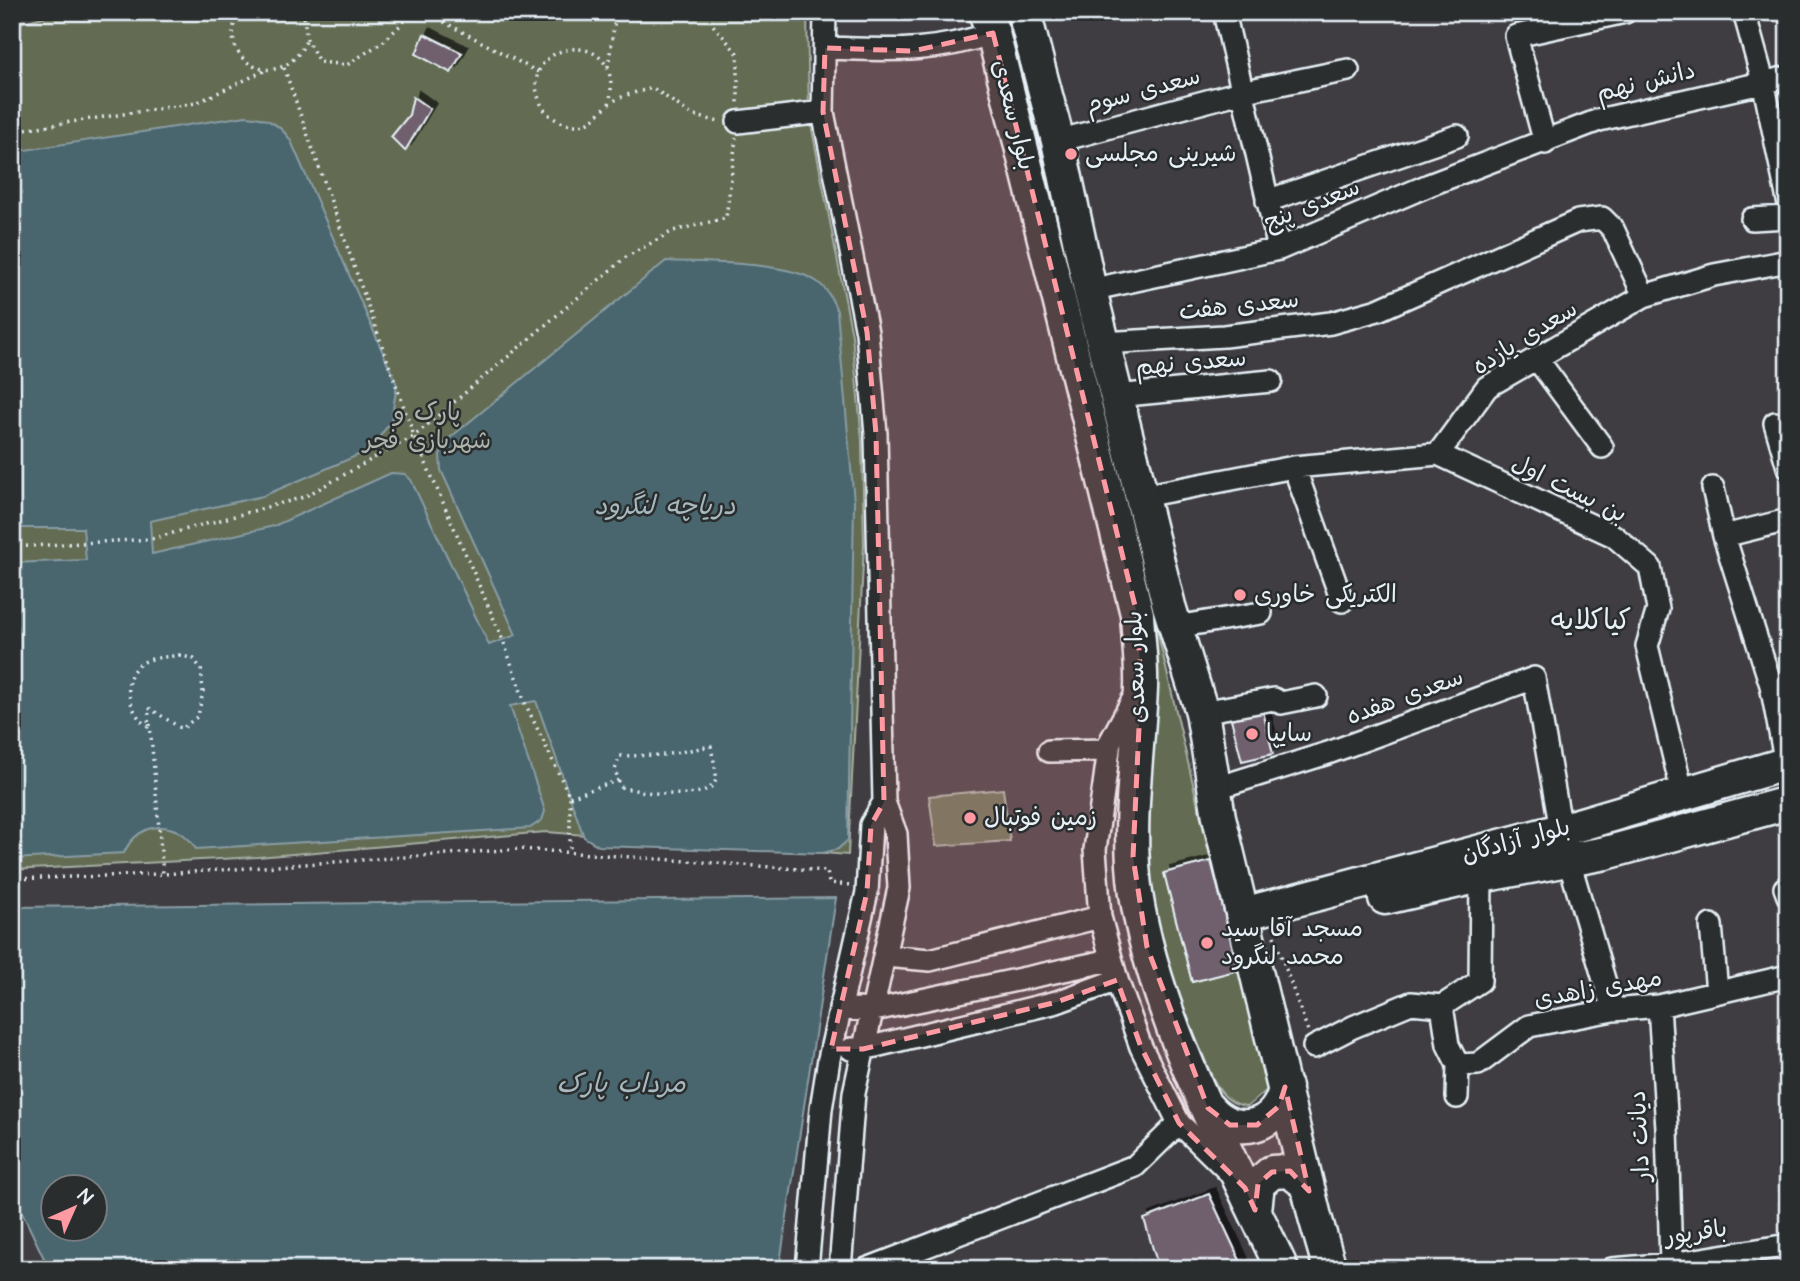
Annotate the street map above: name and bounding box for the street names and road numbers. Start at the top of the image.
street label: دانش نهم [1593,53,1699,111]
street label: بلوار سعدی [983,56,1043,174]
street label: سعدی سوم [1082,59,1204,123]
street label: سعدی پنج [1259,170,1365,240]
street label: سعدی هفت [1177,283,1301,329]
street label: سعدی یازده [1466,292,1584,384]
street label: سعدی نهم [1134,341,1248,385]
street label: بن بست اول [1505,446,1633,532]
street label: بلوار سعدی [1117,610,1155,724]
street label: سعدی هفده [1342,660,1468,734]
street label: بلوار آزادگان [1458,810,1574,872]
street label: مهدی زاهدی [1531,961,1665,1017]
street label: دیانت دار [1621,1090,1659,1184]
street label: باقرپور [1661,1212,1729,1254]

